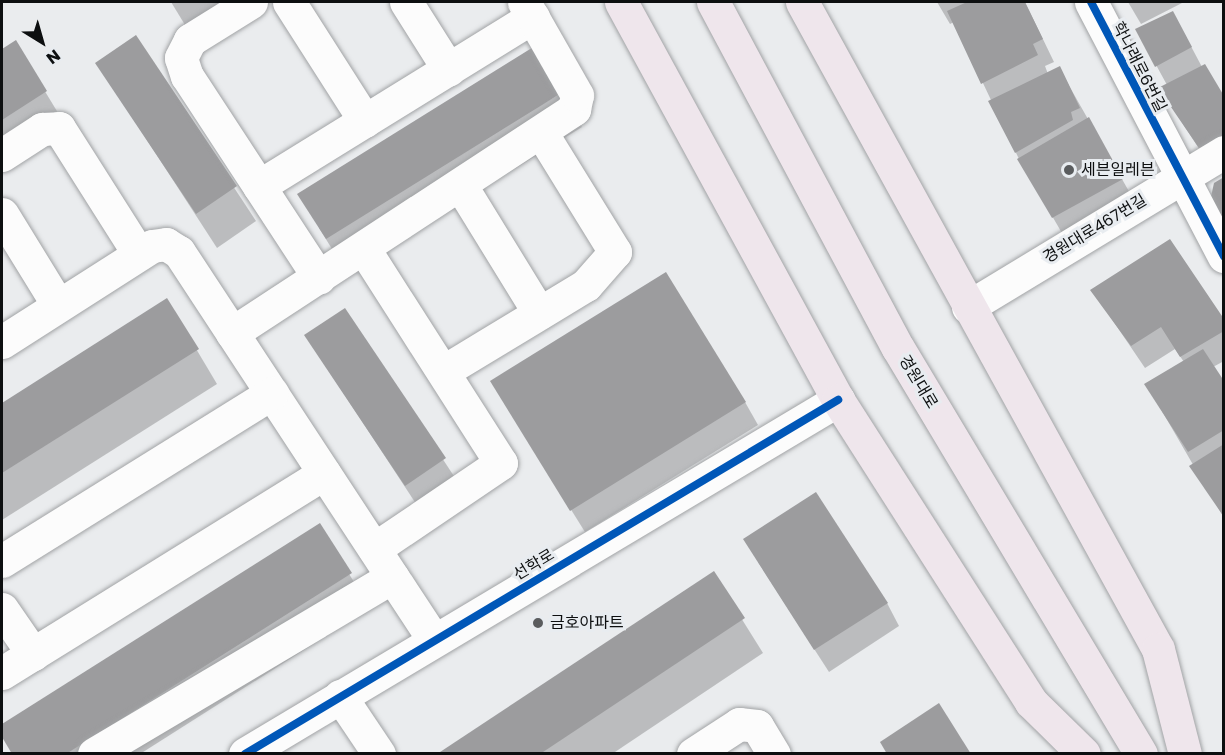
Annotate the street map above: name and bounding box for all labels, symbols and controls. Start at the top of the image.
north arrow [12,12,72,72]
street label: 학나래로6번길 [1108,19,1170,115]
text: N [41,44,65,70]
place label: 세븐일레븐 [1081,160,1155,180]
marker: 세븐일레븐 [1062,163,1076,177]
street label: 경원대로467번길 [1040,191,1150,267]
street label: 경원대로 [895,352,941,412]
street label: 선학로 [510,545,558,585]
place label: 금호아파트 [550,613,624,633]
marker: 금호아파트 [531,616,545,630]

